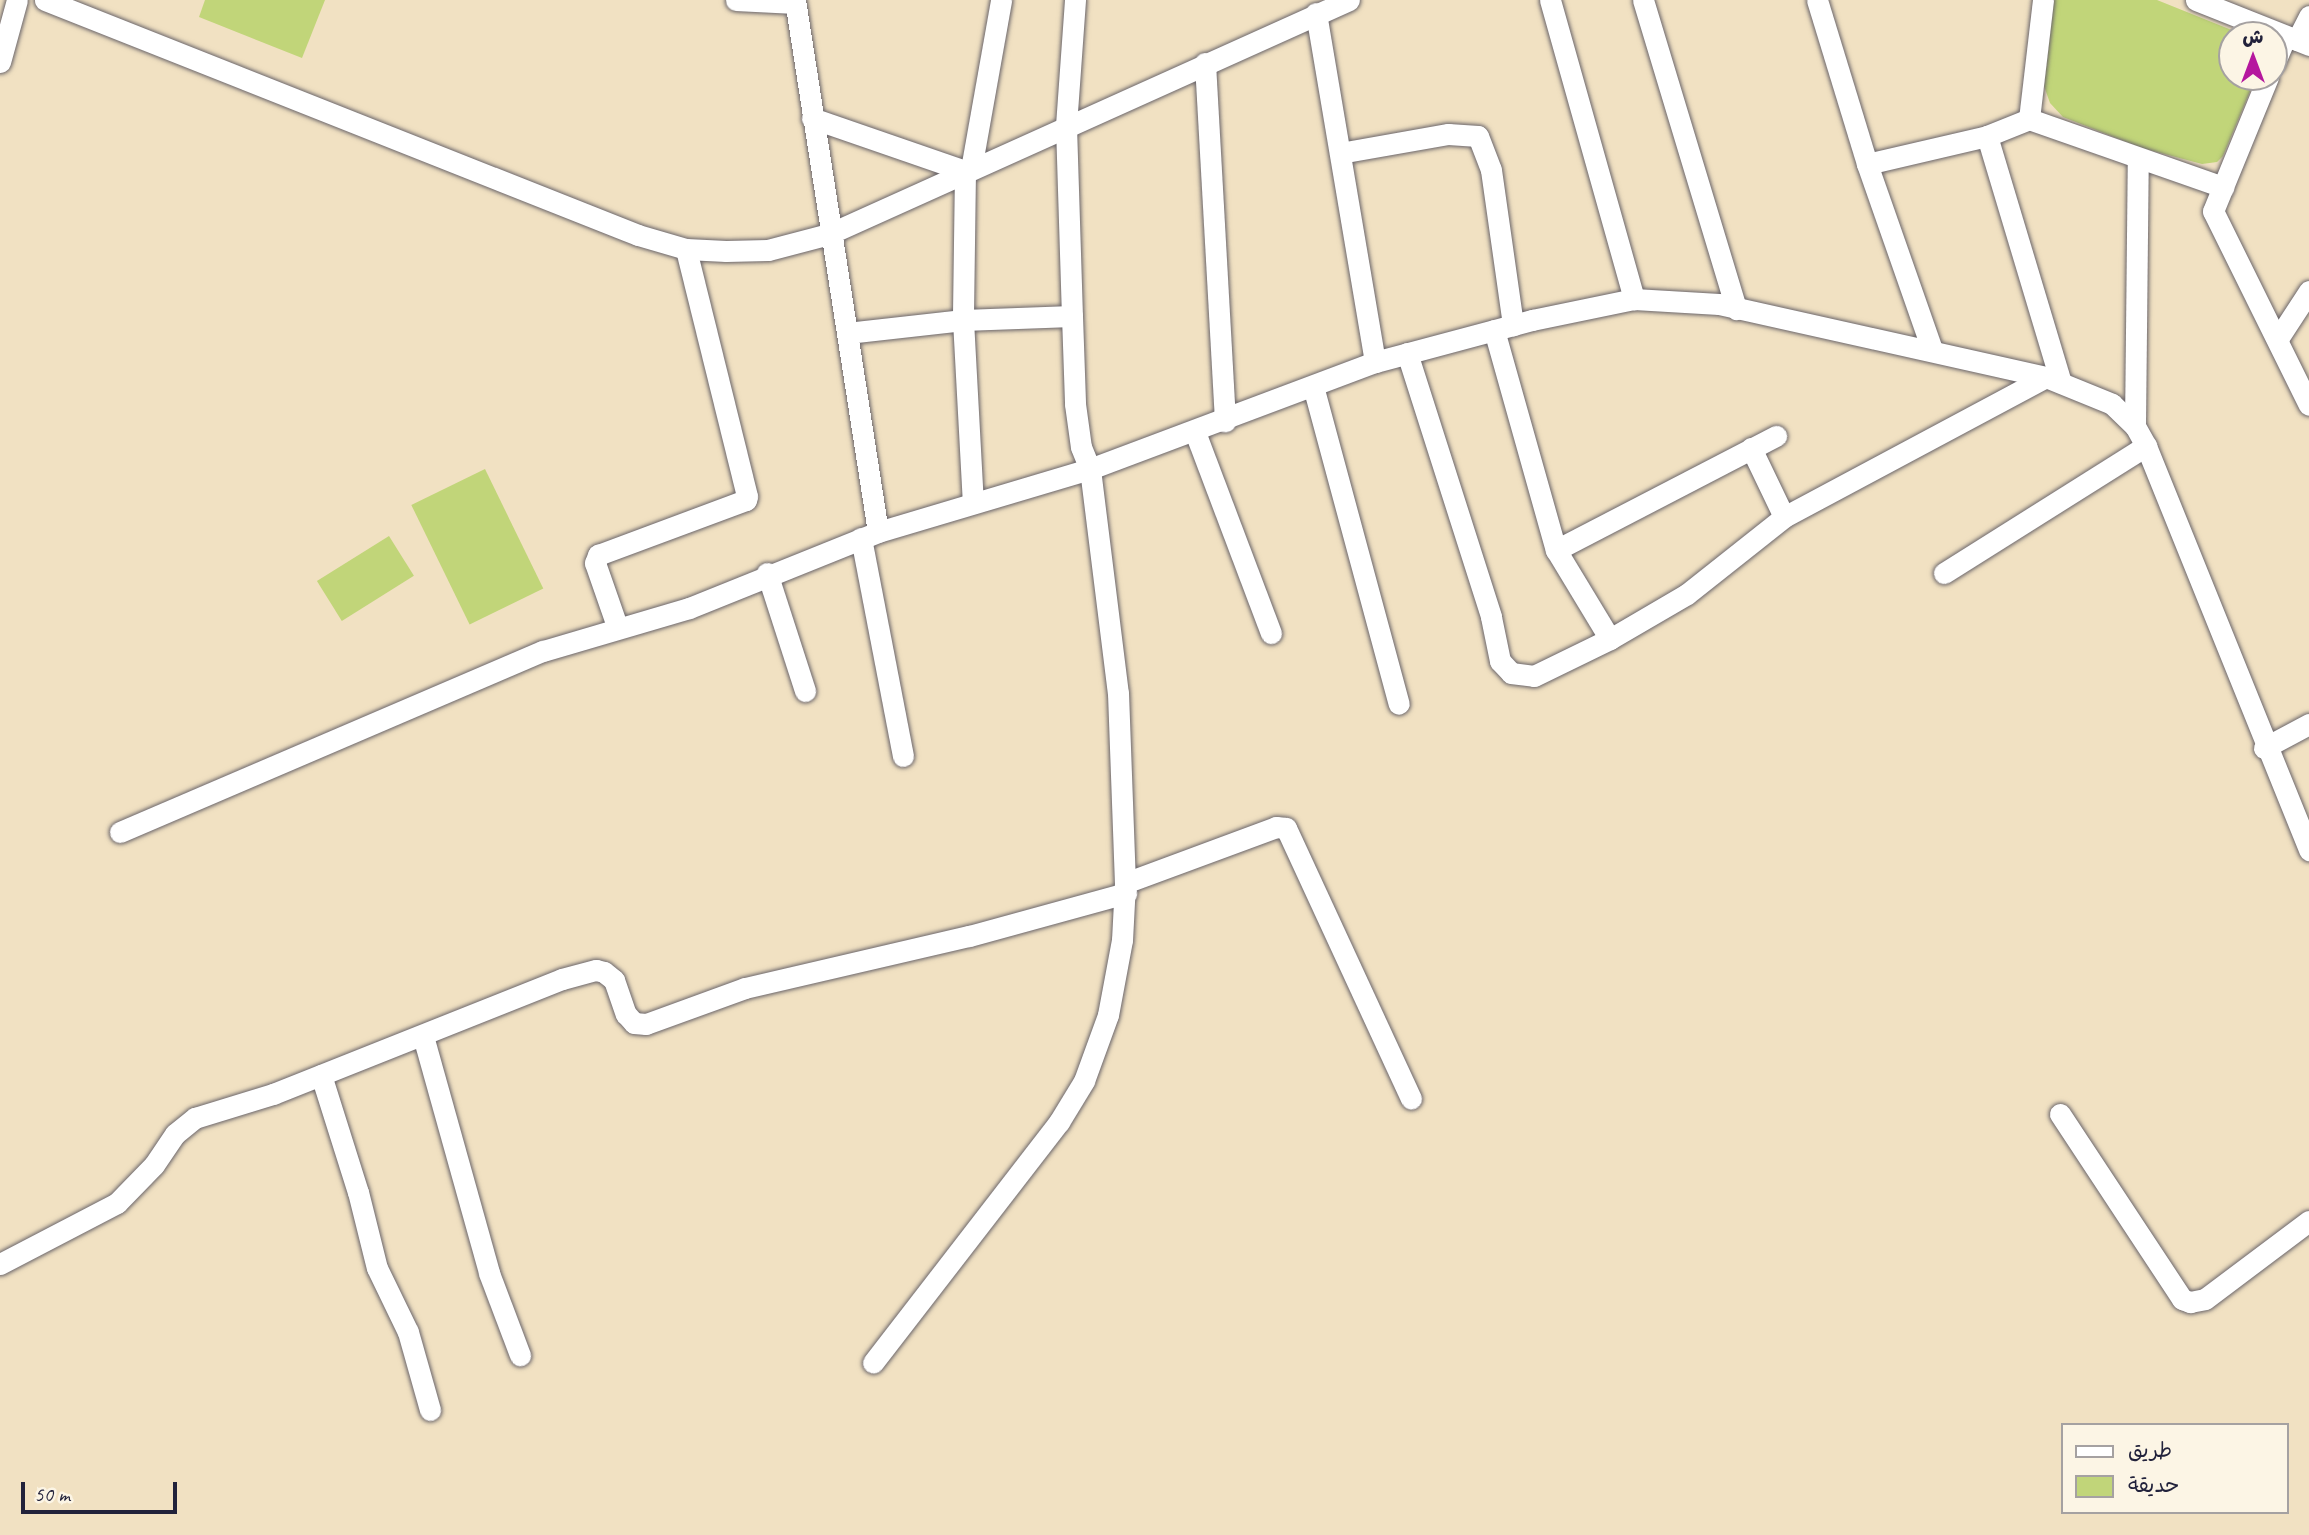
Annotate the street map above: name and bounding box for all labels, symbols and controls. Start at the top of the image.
north arrow [2218,21,2288,91]
text: ش [2243,25,2263,49]
legend [2060,1423,2288,1514]
text: طريق [2128,1437,2172,1463]
scale bar [24,1468,180,1512]
text: حديقة [2128,1472,2179,1498]
text: 50 m [34,1481,70,1507]

